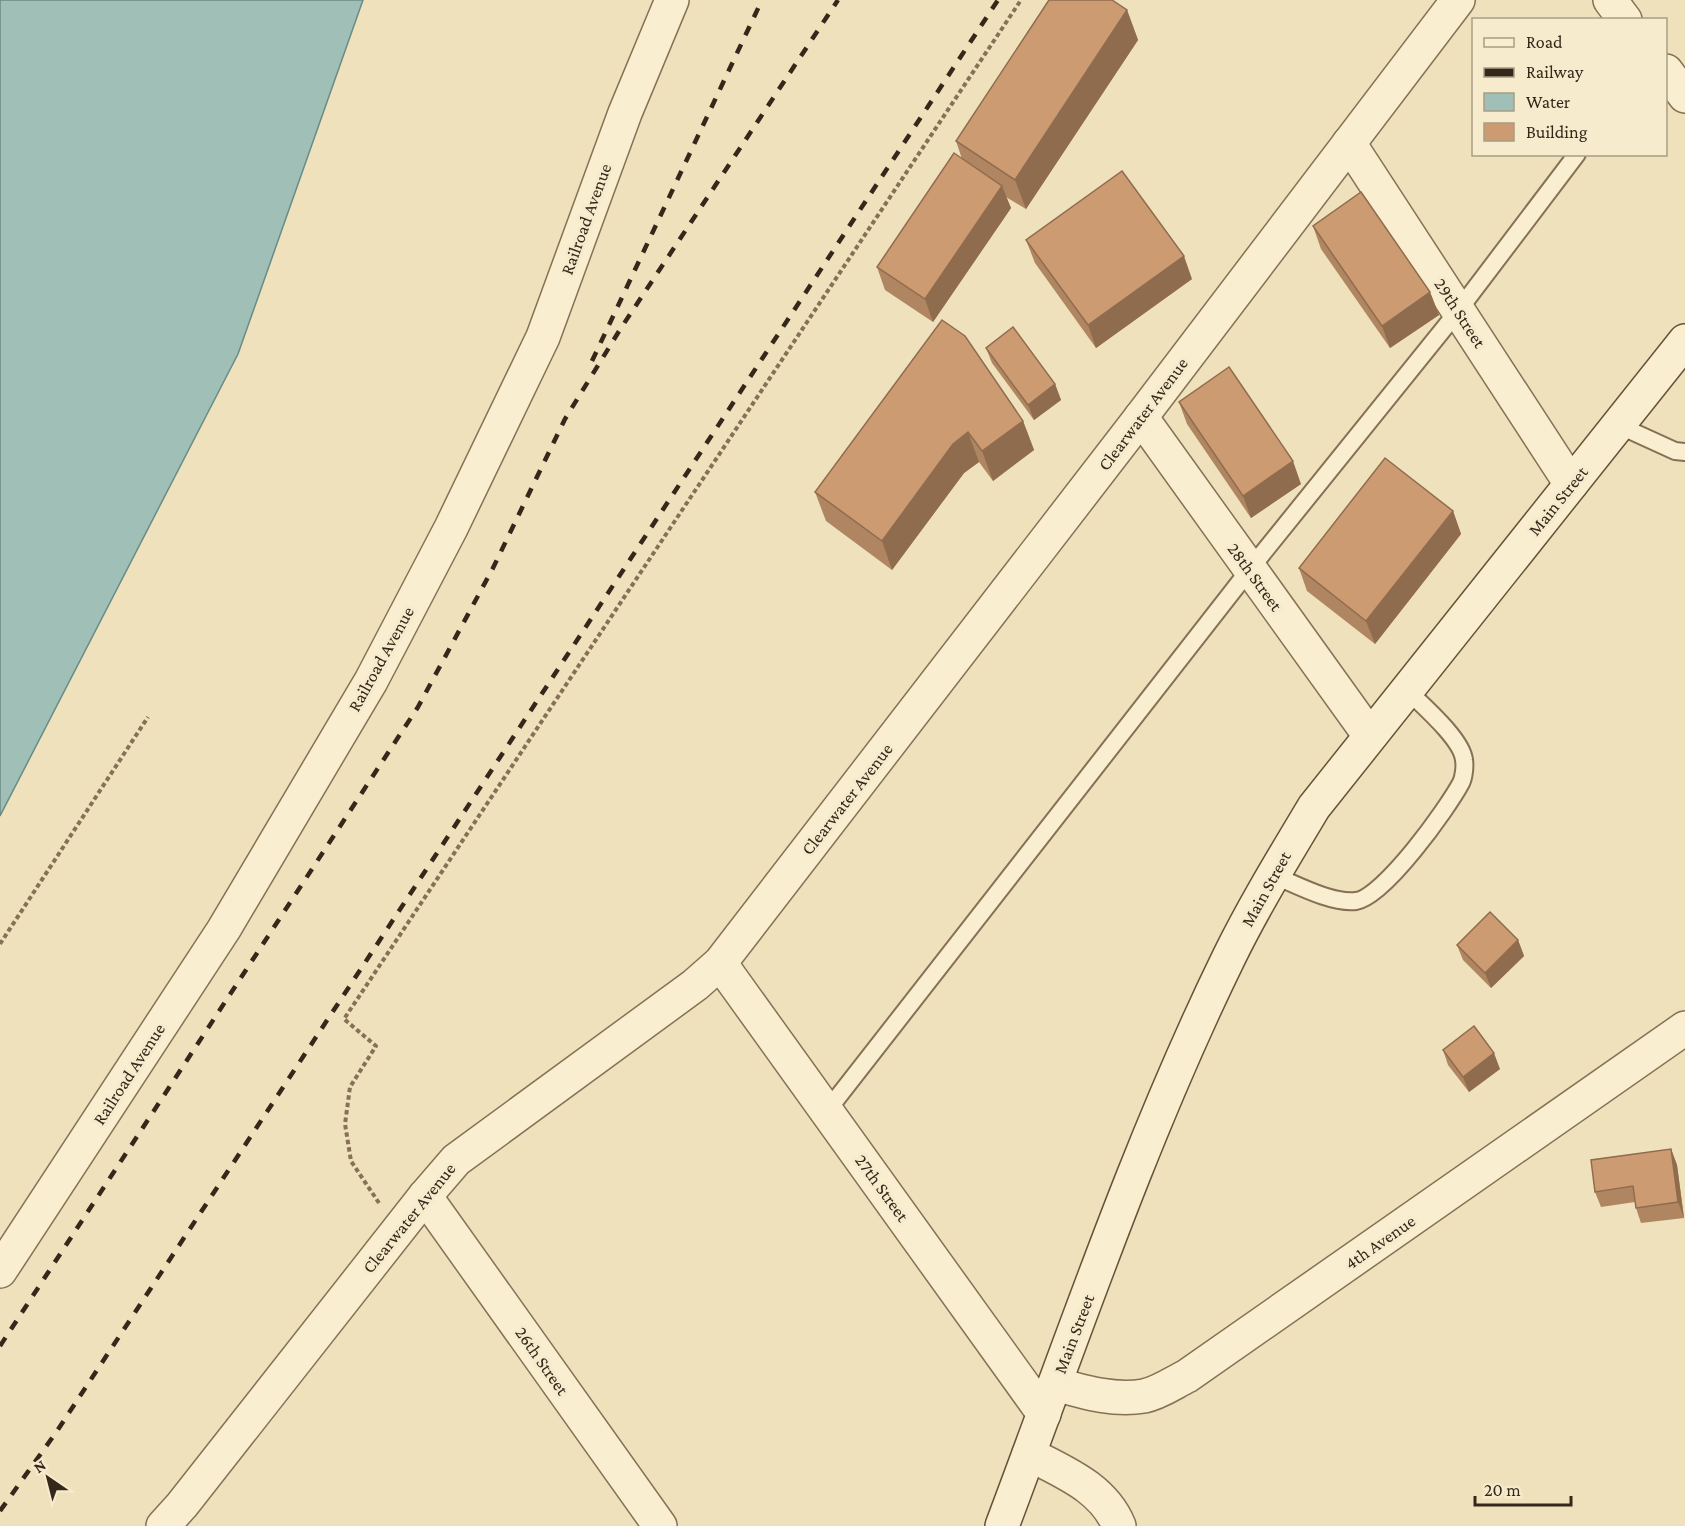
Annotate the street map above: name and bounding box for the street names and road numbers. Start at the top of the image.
street label: Railroad Avenue [557,161,615,277]
street label: 29th Street [1430,274,1490,352]
street label: Clearwater Avenue [1094,354,1192,474]
street label: Main Street [1524,462,1593,540]
street label: 28th Street [1224,539,1287,616]
street label: Railroad Avenue [344,603,418,715]
street label: Clearwater Avenue [797,739,897,859]
street label: Main Street [1237,847,1295,930]
street label: Railroad Avenue [89,1020,169,1128]
street label: 27th Street [851,1151,914,1226]
street label: Clearwater Avenue [358,1159,460,1277]
street label: 4th Avenue [1341,1210,1419,1273]
street label: Main Street [1050,1291,1099,1376]
street label: 26th Street [511,1323,573,1400]

